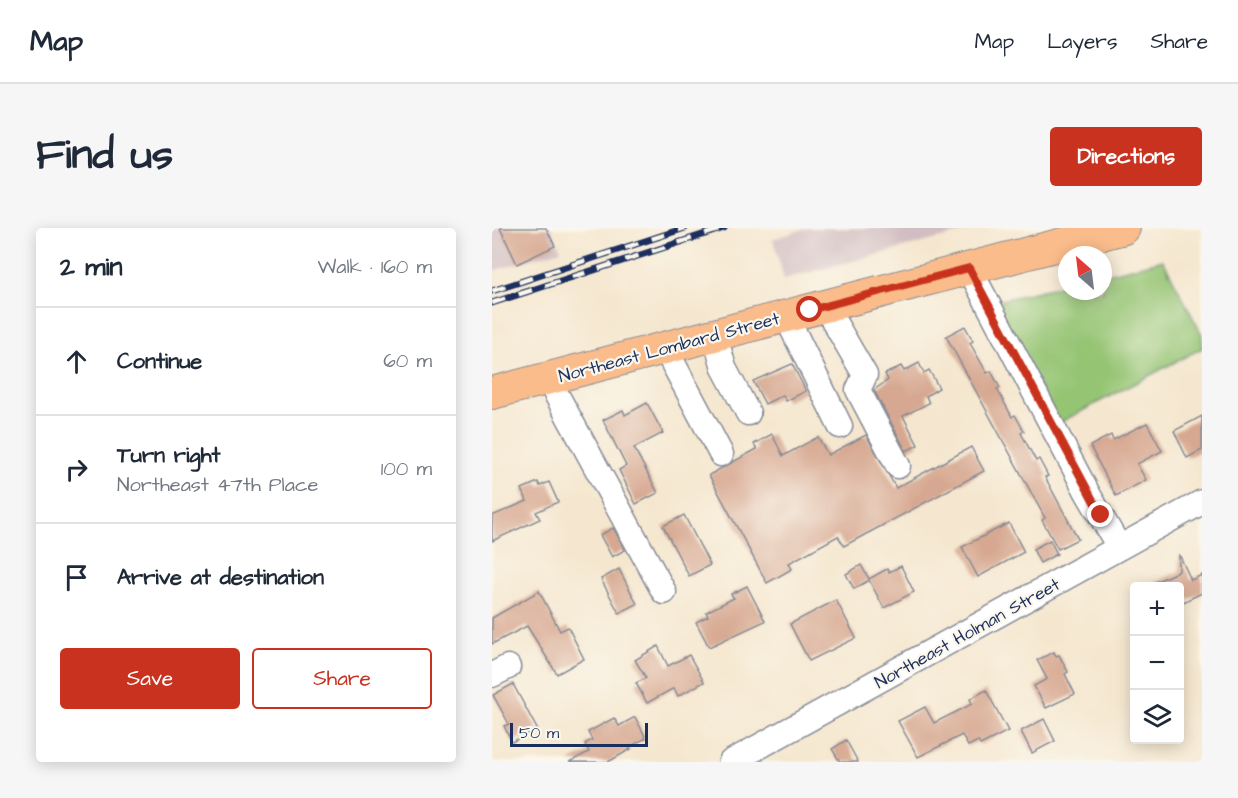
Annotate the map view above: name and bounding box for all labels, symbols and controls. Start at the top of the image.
text: Map [30,22,83,61]
text: Map [974,27,1014,56]
text: Layers [1047,27,1117,56]
text: Share [1150,27,1208,56]
text: Find us [36,127,173,185]
button: Directions [1050,127,1202,186]
north arrow [1058,246,1112,300]
text: 2 min [60,249,122,285]
text: Walk · 160 m [317,253,432,281]
route start [796,296,822,322]
street label: Northeast Lombard Street [556,306,783,389]
icon: ahead [60,345,93,378]
text: Continue [117,346,202,377]
text: 60 m [383,347,432,375]
text: Turn right [117,440,220,471]
icon: right [60,453,93,486]
text: 100 m [381,455,432,483]
text: Northeast 47th Place [117,471,318,499]
route end [1087,501,1113,527]
icon: arrive [60,561,93,594]
text: Arrive at destination [117,562,324,593]
street label: Northeast Holman Street [870,572,1065,695]
map controls [1130,582,1184,744]
button: + [1130,582,1184,636]
button: − [1130,636,1184,690]
button: Save [60,648,240,709]
button: Share [252,648,432,709]
button: layers [1130,690,1184,744]
scale bar [510,720,648,748]
text: 50 m [519,722,559,744]

